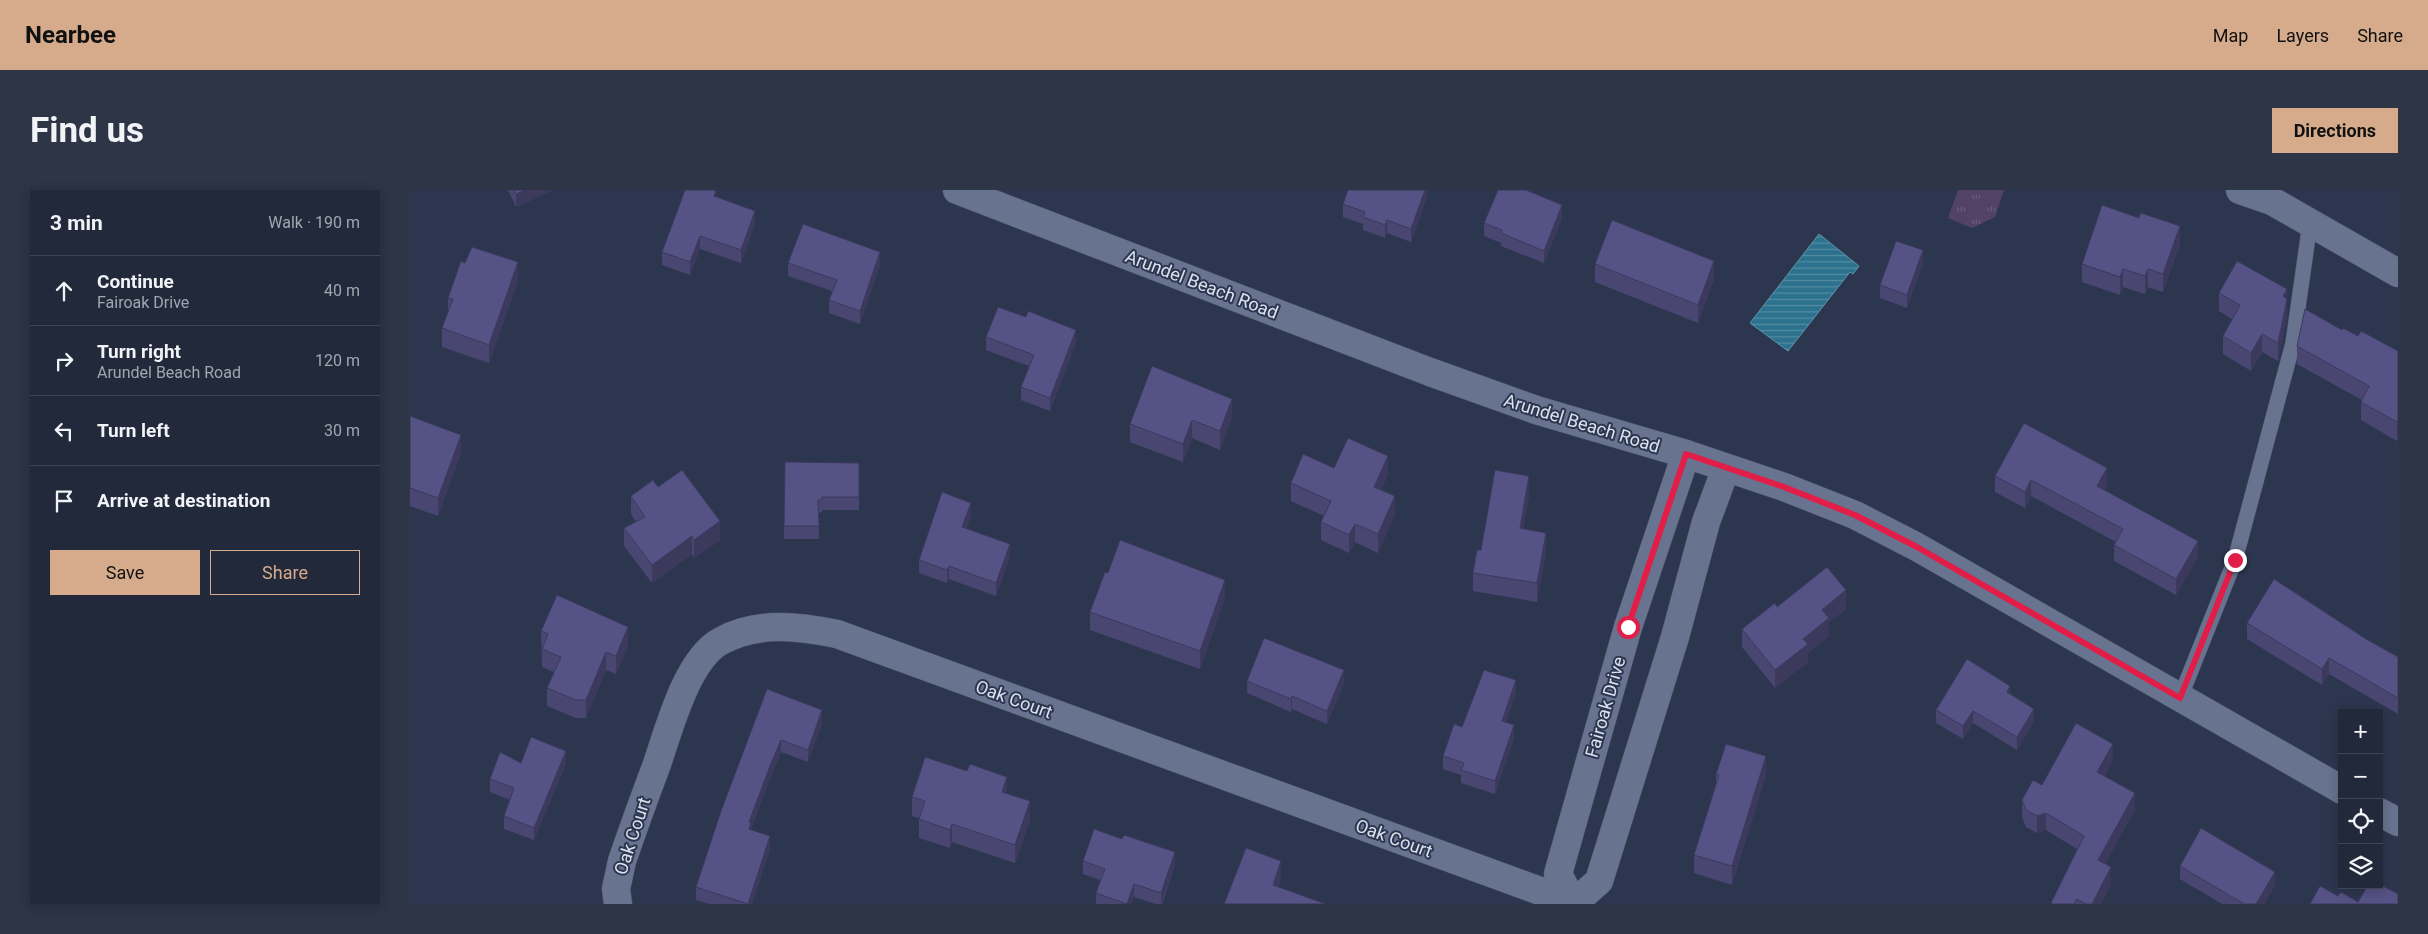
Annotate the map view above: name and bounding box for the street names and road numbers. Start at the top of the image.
street label: Arundel Beach Road [1123,245,1281,323]
street label: Arundel Beach Road [1502,389,1662,457]
street label: Fairoak Drive [1581,654,1629,760]
street label: Oak Court [973,675,1055,723]
street label: Oak Court [610,795,654,877]
street label: Oak Court [1353,814,1435,862]

